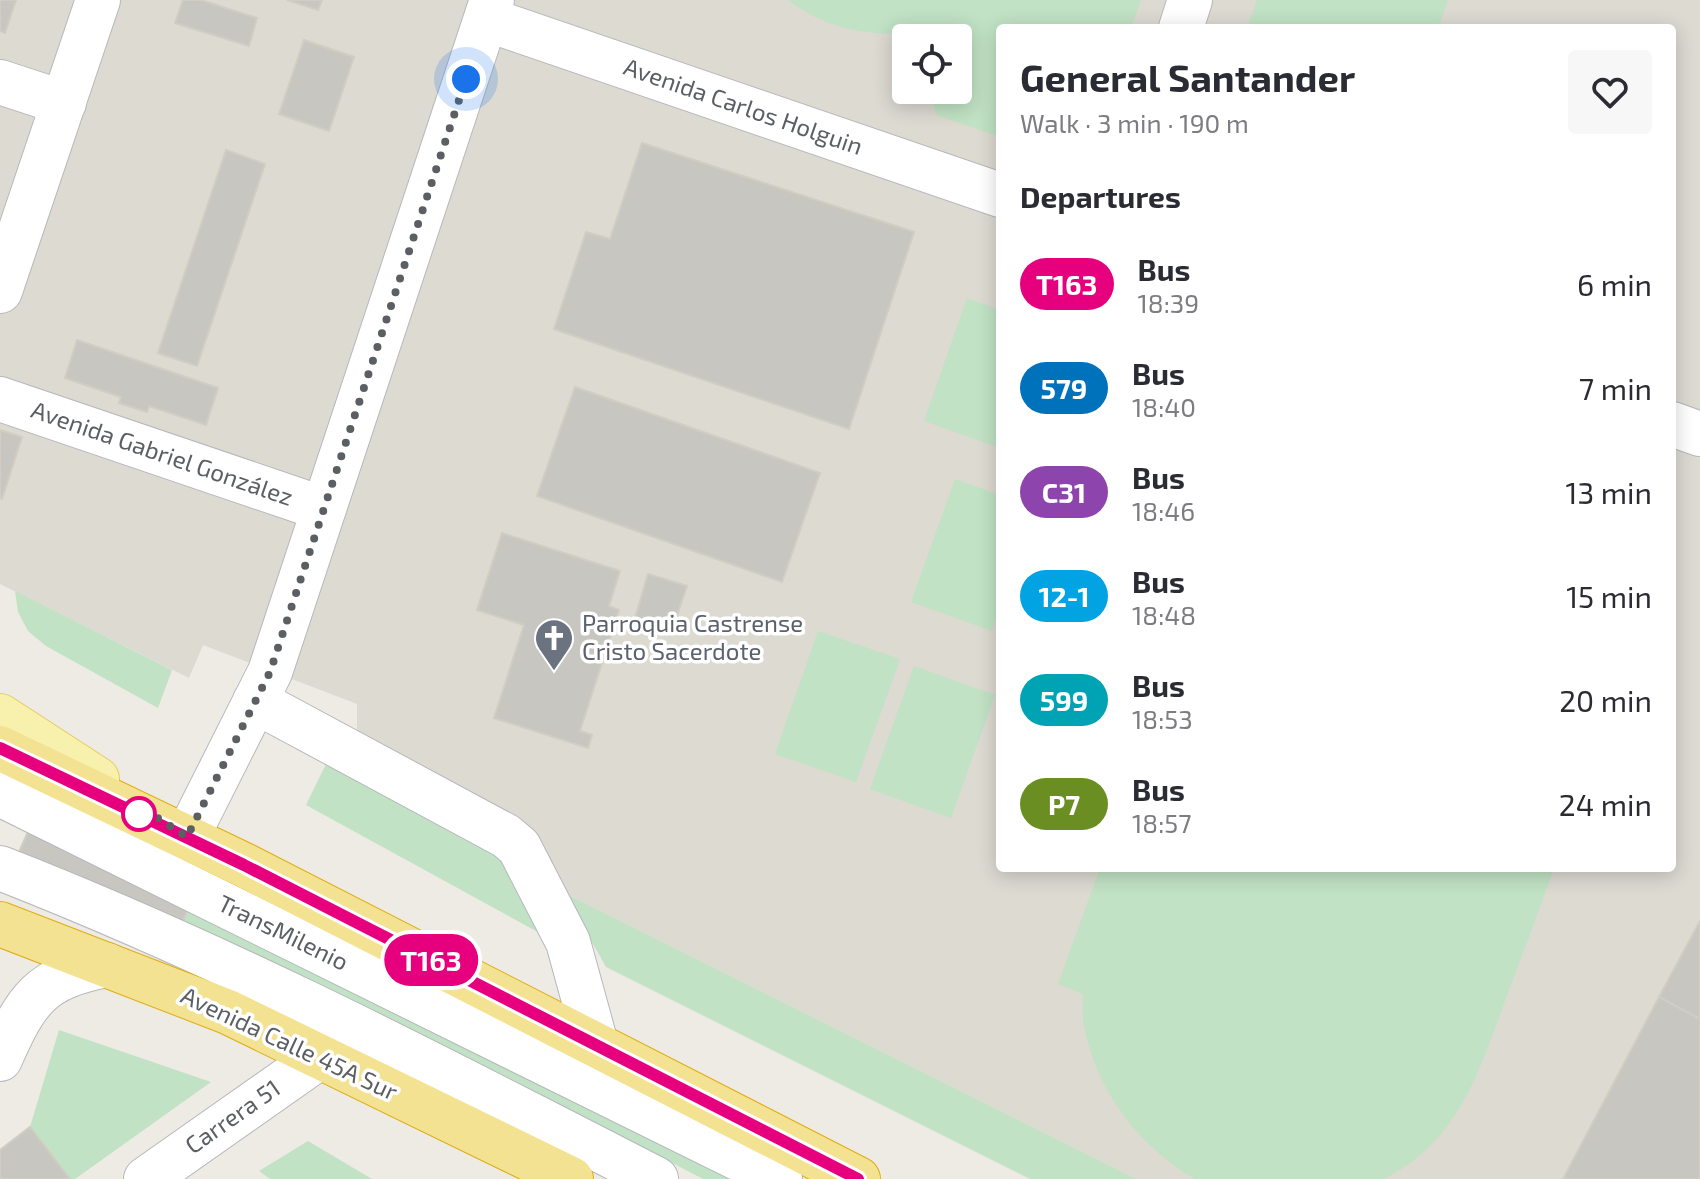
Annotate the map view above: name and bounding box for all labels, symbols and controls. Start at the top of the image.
map controls [892,24,972,104]
button: locate [892,24,972,104]
button: heart [1568,50,1652,134]
street label: Avenida Carlos Holguin [620,51,867,160]
text: General Santander [1020,54,1355,100]
your location [446,59,486,99]
text: Walk · 3 min · 190 m [1020,107,1249,138]
text: Departures [1020,178,1181,214]
text: Bus [1138,251,1190,287]
text: 6 min [1577,266,1652,302]
text: T163 [1036,267,1098,301]
text: 18:39 [1138,287,1199,318]
text: Bus [1132,355,1185,391]
text: 7 min [1579,370,1652,406]
text: 579 [1041,371,1087,405]
text: 18:40 [1132,391,1196,422]
street label: Avenida Gabriel González [28,394,297,511]
text: Bus [1132,459,1185,495]
text: 13 min [1566,474,1652,510]
text: C31 [1042,475,1086,509]
text: 18:46 [1132,495,1195,526]
text: Bus [1132,563,1185,599]
text: 15 min [1566,578,1652,614]
text: 12-1 [1038,579,1090,613]
text: 18:48 [1132,599,1196,630]
place label: Parroquia Castrense Cristo Sacerdote [582,608,803,665]
church icon: Parroquia Castrense Cristo Sacerdote [533,617,575,672]
text: Bus [1132,667,1185,703]
text: 20 min [1559,682,1652,718]
text: 599 [1040,683,1088,717]
text: 18:53 [1132,703,1193,734]
text: Bus [1132,771,1185,807]
text: 24 min [1559,786,1652,822]
text: P7 [1048,787,1080,821]
unlabelled marker [122,797,156,831]
text: 18:57 [1132,807,1192,838]
street label: TransMilenio [214,888,353,976]
line badge: T163 [375,934,487,986]
text: T163 [400,943,462,977]
street label: Avenida Calle 45A Sur [177,980,403,1106]
street label: Carrera 51 [179,1073,285,1159]

